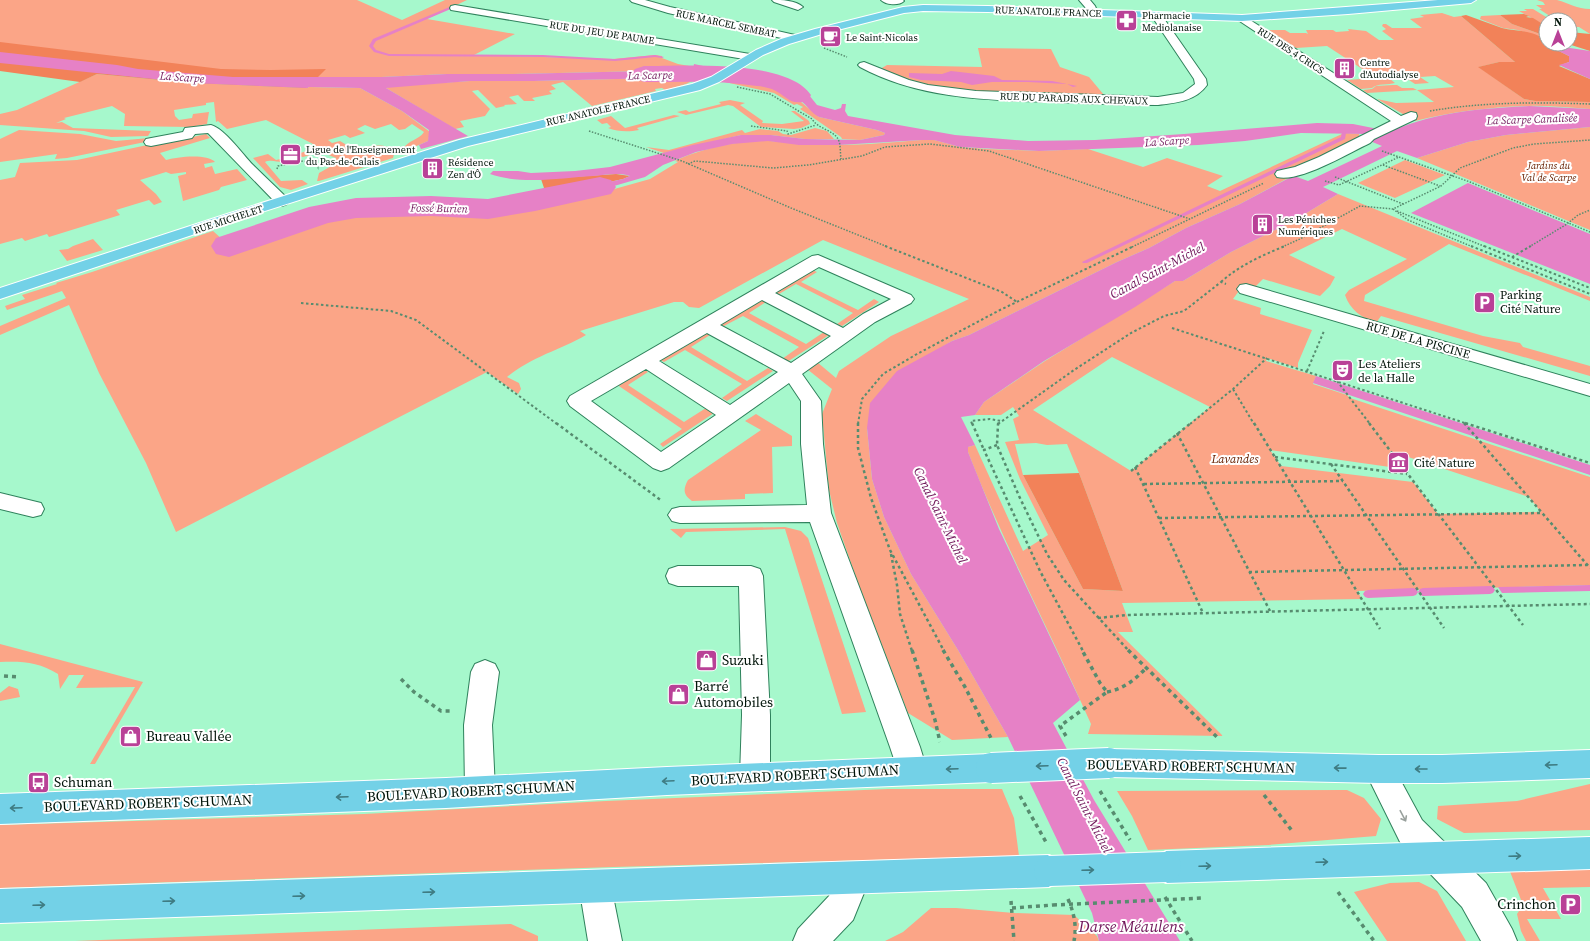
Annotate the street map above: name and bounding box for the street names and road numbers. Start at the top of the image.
street label: RUE ANATOLE FRANCE [995,3,1101,20]
street label: RUE MARCEL SEMBAT [675,7,777,40]
street label: RUE DU JEU DE PAUME [549,18,655,47]
street label: RUE DES 4 CRICS [1255,24,1327,77]
street label: RUE DU PARADIS AUX CHEVAUX [1000,89,1149,108]
street label: RUE ANATOLE FRANCE [545,92,651,129]
street label: RUE MICHELET [192,202,264,237]
street label: RUE DE LA PISCINE [1364,317,1472,363]
street label: BOULEVARD ROBERT SCHUMAN [1087,754,1295,778]
street label: BOULEVARD ROBERT SCHUMAN [690,760,900,790]
street label: BOULEVARD ROBERT SCHUMAN [366,776,576,806]
street label: BOULEVARD ROBERT SCHUMAN [44,789,252,817]

